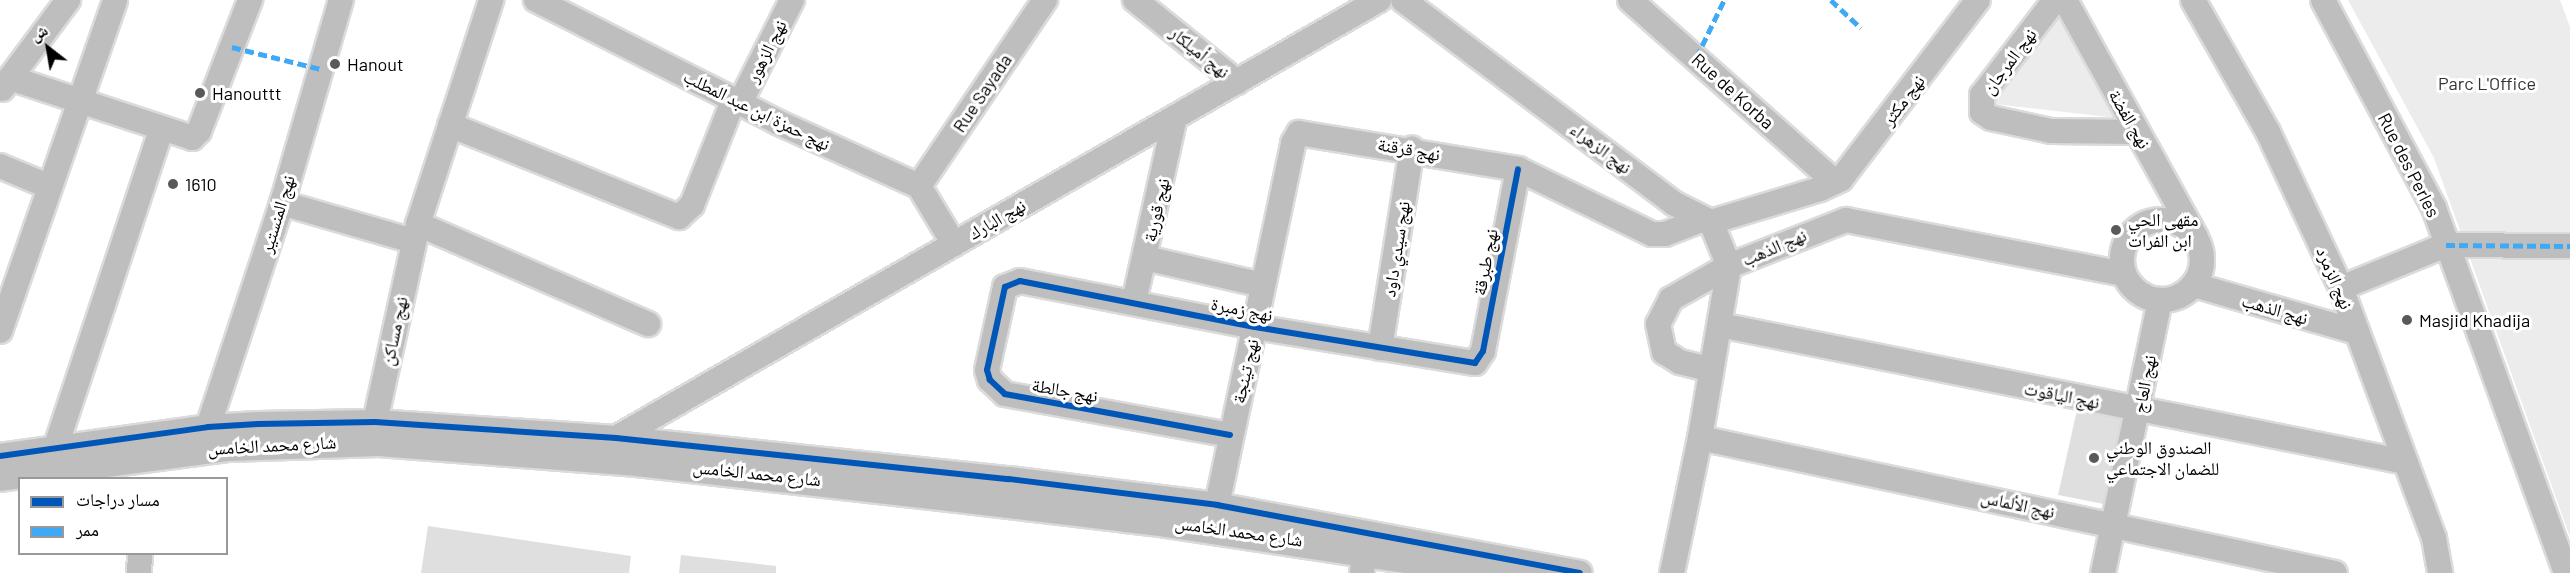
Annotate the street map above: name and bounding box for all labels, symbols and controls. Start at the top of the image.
street label: نهج الزهور [741,16,791,86]
north arrow [18,18,78,78]
text: ش [26,20,51,45]
street label: نهج أميلكار [1166,21,1234,83]
street label: نهج المرجان [1977,24,2041,98]
street label: Rue de Korba [1688,49,1778,133]
street label: Rue Sayada [948,50,1016,136]
place label: Hanout [347,53,404,75]
marker: Hanout [328,57,342,71]
street label: نهج حمزة ابن عبد المطلب [680,65,834,155]
street label: نهج مكثر [1877,70,1929,130]
park label: Parc L'Office [2438,72,2536,94]
place label: Hanouttt [212,82,282,104]
marker: Hanouttt [193,86,207,100]
street label: نهج الفضة [2104,86,2156,152]
street label: Rue des Perles [2373,109,2445,221]
street label: نهج الزهراء [1566,118,1636,178]
street label: نهج قرقنة [1376,133,1442,165]
street label: نهج المنستير [255,172,299,256]
place label: 1610 [185,173,217,195]
street label: نهج قورية [1138,176,1174,244]
marker: 1610 [166,177,180,191]
street label: نهج البارك [965,194,1029,244]
street label: نهج سيدي داود [1378,200,1414,298]
place label: مقهى الحي ابن الفرات [2128,209,2198,252]
marker: مقهى الحي ابن الفرات [2109,223,2123,237]
street label: نهج الذهب [1739,224,1809,270]
street label: نهج طبرقة [1468,227,1502,297]
street label: نهج الزمرد [2312,244,2358,312]
street label: نهج الذهب [2239,289,2311,329]
street label: نهج زمبرة [1209,292,1275,326]
street label: نهج مساكن [376,294,412,368]
place label: Masjid Khadija [2419,309,2530,331]
marker: Masjid Khadija [2400,313,2414,327]
street label: نهج تينجة [1227,337,1263,405]
street label: نهج العاج [2128,353,2160,415]
street label: نهج جالطة [1030,374,1100,406]
street label: نهج الياقوت [2022,377,2102,413]
street label: شارع محمد الخامس [207,431,337,459]
place label: الصندوق الوطني للضمان الاجتماعي [2106,437,2219,480]
marker: الصندوق الوطني للضمان الاجتماعي [2087,451,2101,465]
street label: شارع محمد الخامس [692,456,822,490]
legend [18,477,228,555]
street label: نهج الألماس [1979,486,2057,522]
text: مسار دراجات [76,488,160,510]
street label: شارع محمد الخامس [1174,511,1304,551]
text: ممر [76,518,99,540]

